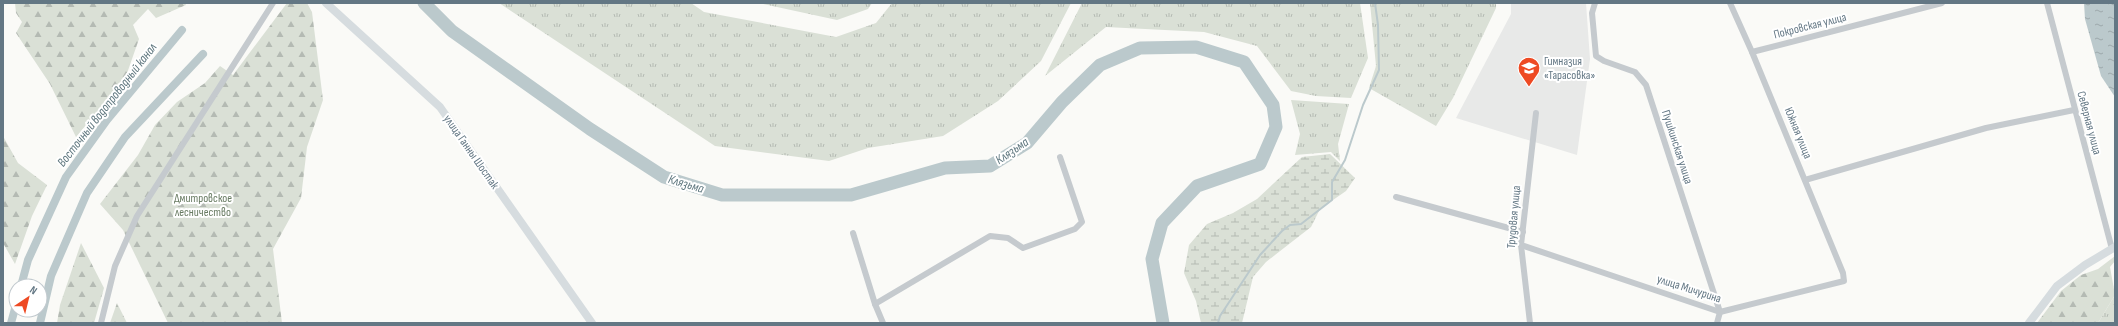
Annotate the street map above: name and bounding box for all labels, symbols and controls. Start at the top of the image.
street label: Покровская улица [1772,10,1848,42]
water label: Восточный водопроводный канал [54,40,161,170]
place label: Гимназия «Тарасовка» [1544,54,1595,83]
school or university icon: Гимназия «Тарасовка» [1516,55,1542,88]
street label: Северная улица [2073,90,2105,157]
street label: Южная улица [1781,105,1815,161]
street label: Пушкинская улица [1658,108,1696,186]
street label: улица Ганны Шостак [440,112,502,192]
water label: Клязьма [992,134,1032,168]
water label: Клязьма [666,171,706,197]
street label: Трудовая улица [1504,185,1524,249]
park label: Дмитровское лесничество [174,191,232,220]
street label: улица Мичурина [1655,272,1723,307]
north arrow [8,278,48,318]
text: N [27,283,40,297]

